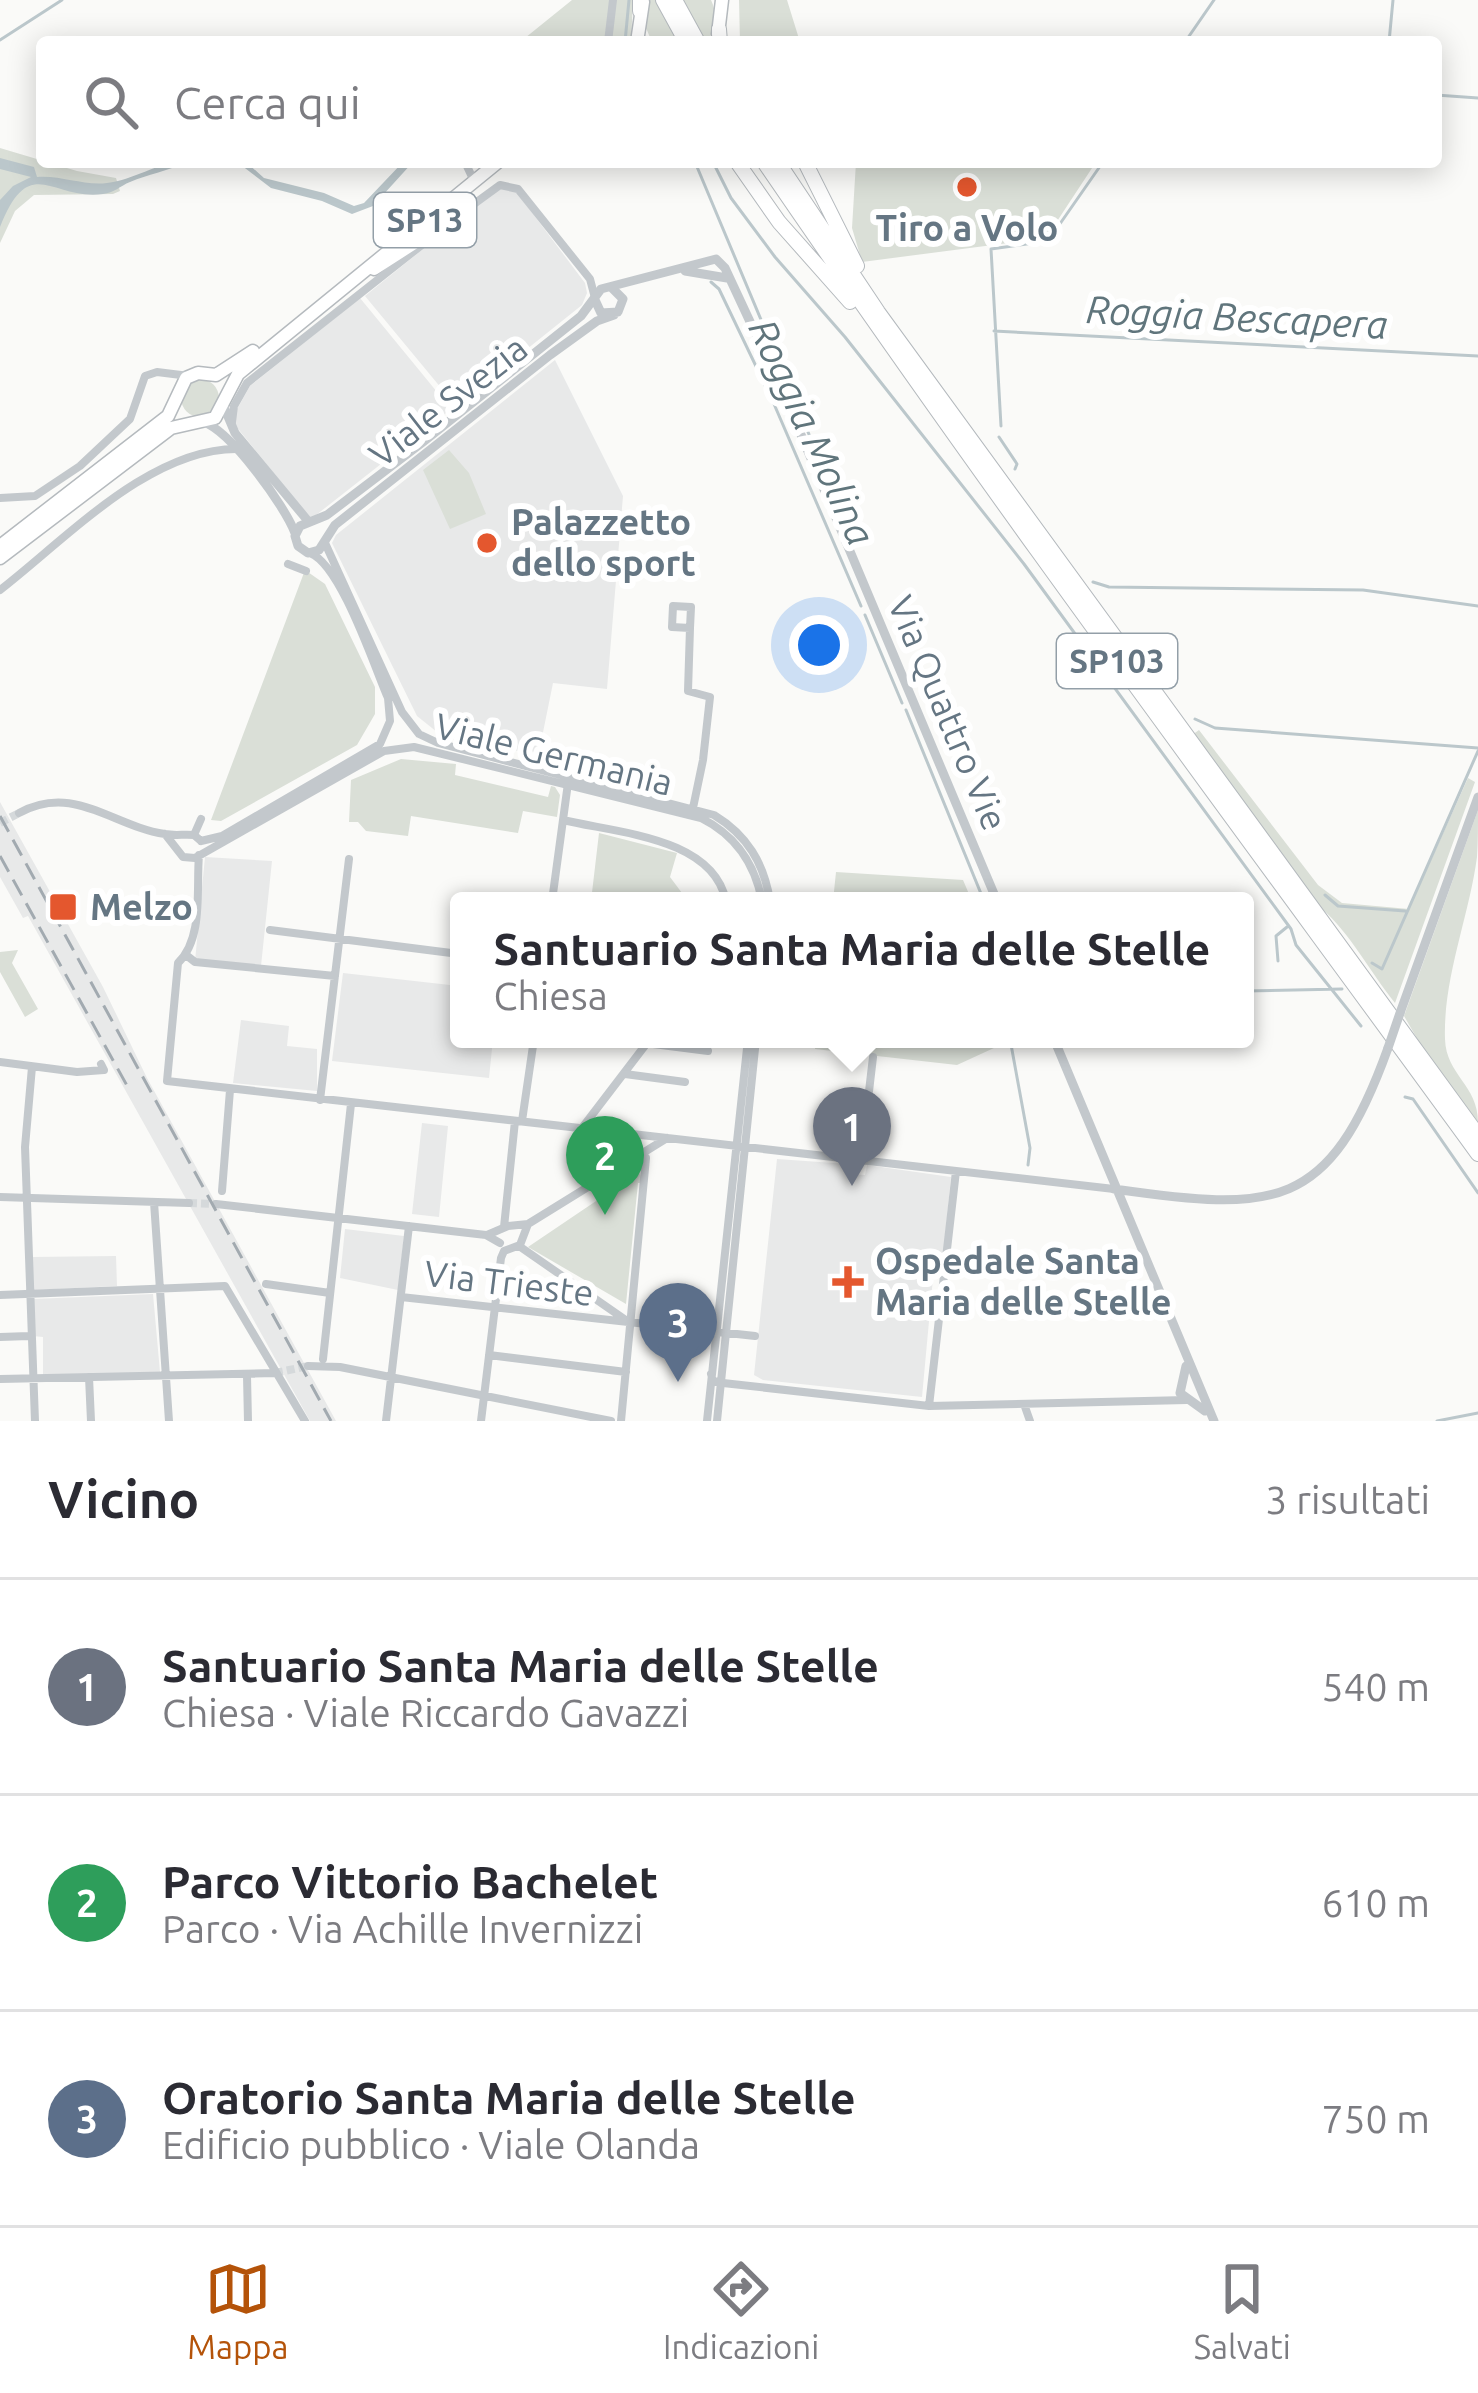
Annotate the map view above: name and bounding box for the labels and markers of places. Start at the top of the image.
marker: Tiro a Volo [954,174,980,200]
place label: Tiro a Volo [875,207,1059,248]
place label: Palazzetto dello sport [511,501,696,583]
marker: Palazzetto dello sport [474,530,500,556]
place label: Melzo [90,886,193,927]
marker: Melzo [47,891,79,923]
pin: 1 [813,1087,891,1186]
pin: 2 [566,1116,644,1215]
place label: Ospedale Santa Maria delle Stelle [875,1240,1172,1322]
marker: Ospedale Santa Maria delle Stelle [832,1266,864,1298]
pin: 3 [639,1283,717,1382]

